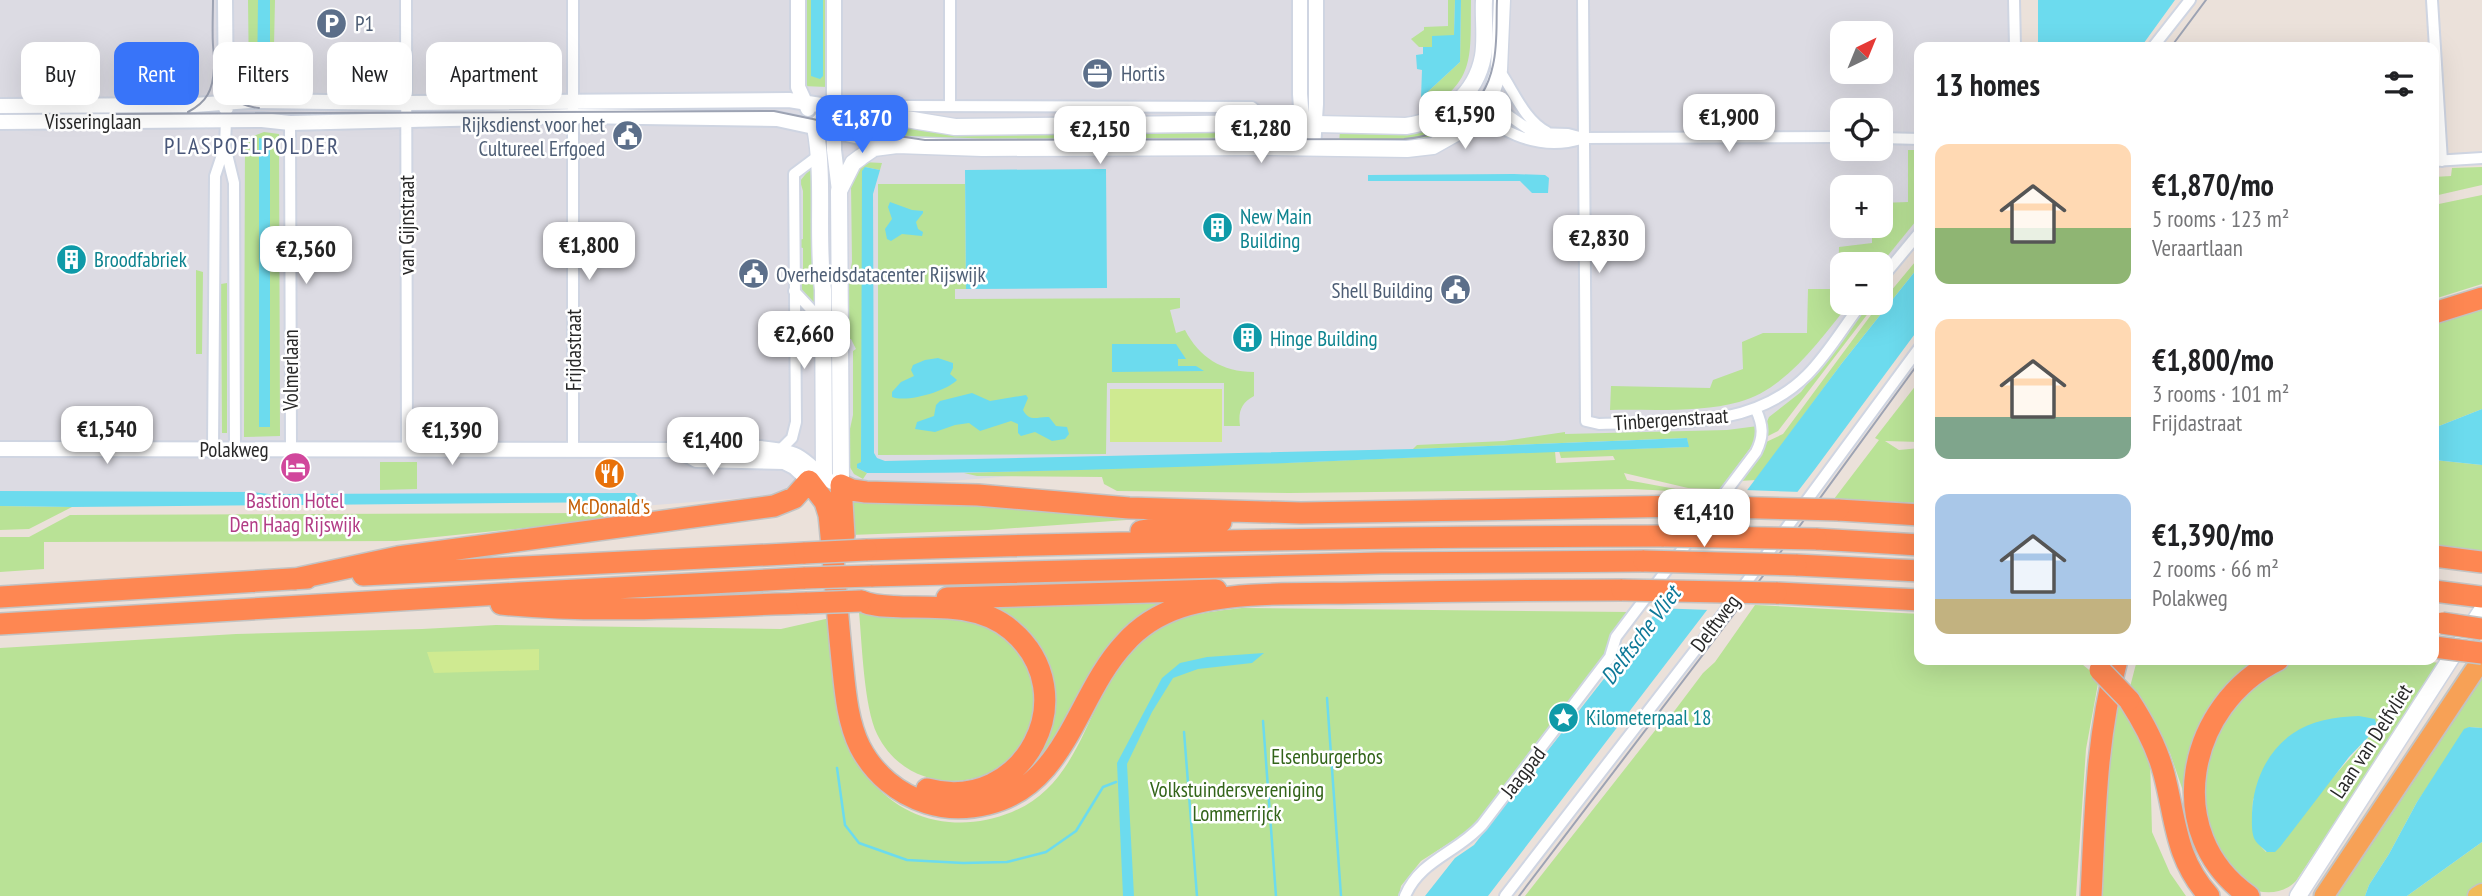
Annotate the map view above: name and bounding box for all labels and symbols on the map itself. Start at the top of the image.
parking icon: P1 [315,6,349,40]
place label: P1 [355,10,374,37]
north arrow [1830,21,1894,84]
office icon: Hortis [1081,56,1115,90]
place label: Hortis [1121,60,1165,87]
pin: €1,590 [1408,92,1522,151]
pin: €1,900 [1672,94,1786,154]
pin: €1,870 [805,96,919,155]
pin: €2,150 [1043,106,1157,166]
pin: €1,280 [1204,106,1318,165]
street label: Visseringlaan [44,108,141,135]
place label: Rijksdienst voor het Cultureel Erfgoed [462,111,605,162]
public building icon: Rijksdienst voor het Cultureel Erfgoed [611,119,645,153]
district label: PLASPOELPOLDER [164,131,340,160]
street label: van Gijnstraat [393,175,420,275]
place label: New Main Building [1240,203,1312,254]
building icon: New Main Building [1200,211,1234,245]
pin: €2,830 [1542,216,1656,275]
pin: €1,800 [532,222,646,282]
pin: €2,560 [249,226,363,286]
building icon: Broodfabriek [54,242,88,276]
place label: Broodfabriek [94,246,187,273]
public building icon: Overheidsdatacenter Rijswijk [736,257,770,291]
place label: Overheidsdatacenter Rijswijk [776,261,986,288]
public building icon: Shell Building [1439,273,1473,307]
place label: Shell Building [1331,277,1433,304]
street label: Frijdastraat [560,309,587,391]
pin: €2,660 [747,312,861,371]
building icon: Hinge Building [1230,321,1264,355]
place label: Hinge Building [1270,325,1378,352]
street label: Volmerlaan [277,329,304,412]
street label: Tinbergenstraat [1613,402,1729,436]
pin: €1,540 [50,406,164,466]
pin: €1,390 [395,407,509,467]
pin: €1,400 [656,418,770,477]
street label: Polakweg [199,436,269,463]
hotel icon: Bastion Hotel Den Haag Rijswijk [278,451,312,485]
restaurant icon: McDonald's [592,457,626,491]
place label: Bastion Hotel Den Haag Rijswijk [230,487,360,538]
pin: €1,410 [1647,490,1761,549]
place label: McDonald's [568,493,650,520]
water label: Delftsche Vliet [1594,578,1688,690]
street label: Delftweg [1685,589,1745,657]
street label: Laan van Delfvliet [2324,679,2418,803]
place icon: Kilometerpaal 18 [1546,700,1580,734]
place label: Kilometerpaal 18 [1586,704,1711,731]
street label: Jaagpad [1494,741,1551,804]
park label: Elsenburgerbos [1271,743,1383,770]
park label: Volkstuindersvereniging Lommerrijck [1149,776,1324,827]

